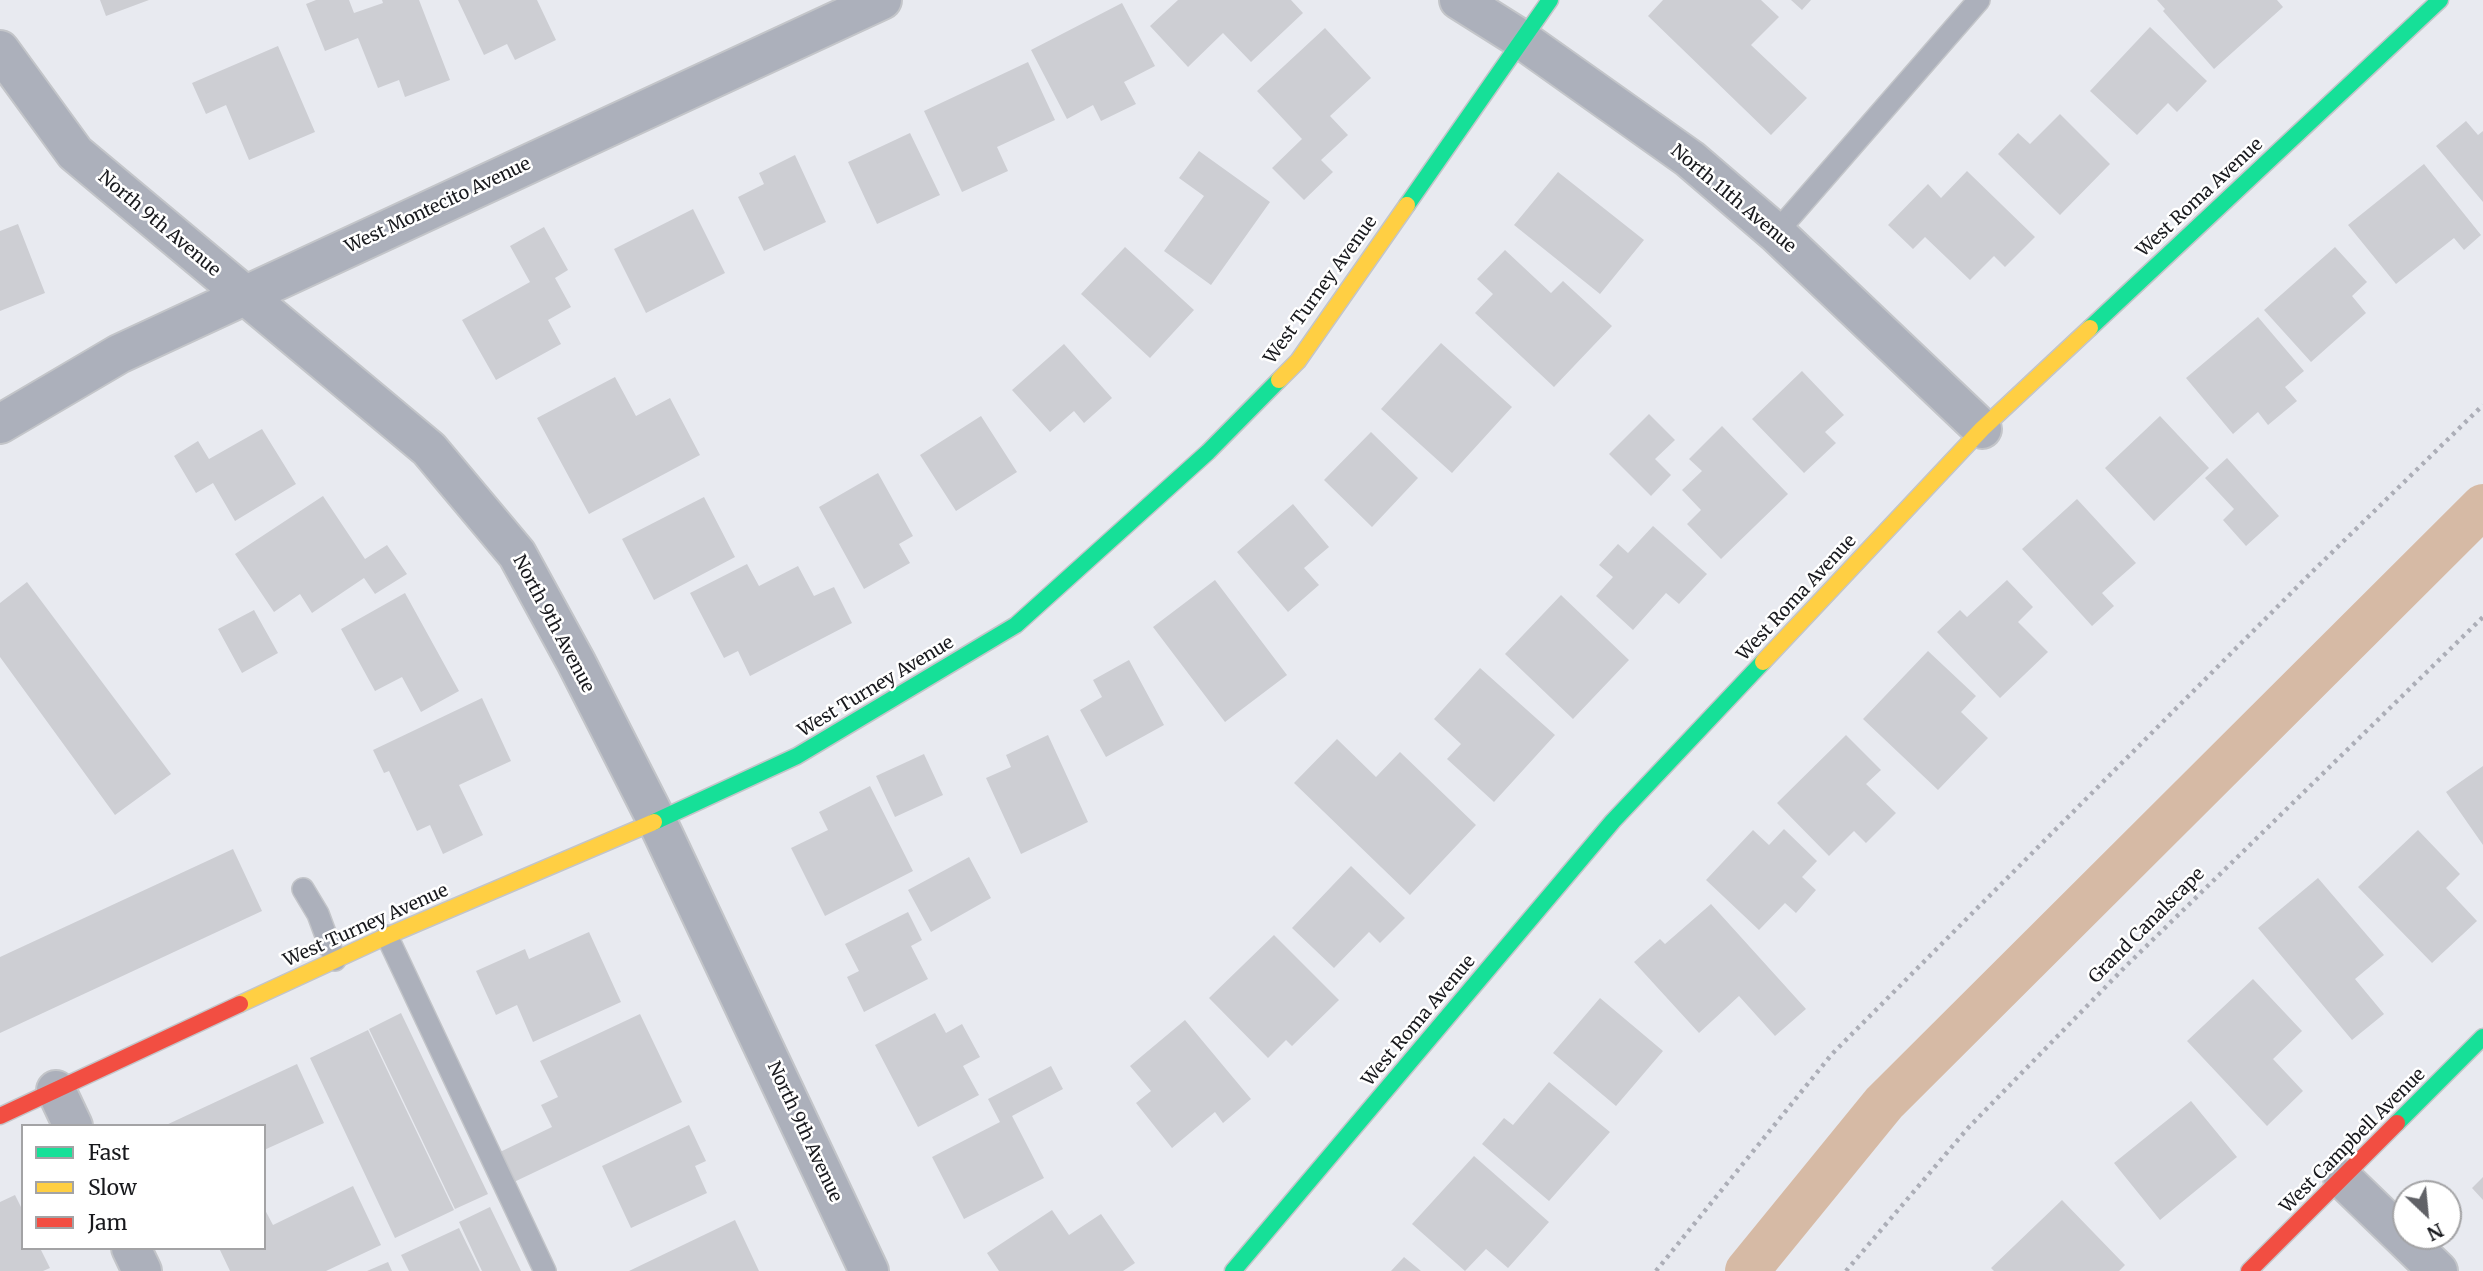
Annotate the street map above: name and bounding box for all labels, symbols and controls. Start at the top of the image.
street label: West Roma Avenue [2132,134,2268,262]
street label: North 11th Avenue [1666,140,1800,258]
street label: West Montecito Avenue [342,153,534,259]
street label: North 9th Avenue [94,167,224,281]
street label: West Turney Avenue [1260,212,1382,368]
street label: West Roma Avenue [1733,530,1861,666]
street label: North 9th Avenue [508,552,598,696]
street label: West Turney Avenue [794,632,958,742]
street label: Grand Canalscape [2085,864,2209,988]
street label: West Turney Avenue [280,880,452,972]
street label: West Roma Avenue [1358,951,1480,1091]
street label: North 9th Avenue [762,1058,846,1206]
street label: West Campbell Avenue [2276,1064,2430,1218]
legend [21,1124,266,1250]
text: Fast [88,1139,130,1166]
text: Slow [88,1174,137,1201]
north arrow [2392,1180,2462,1250]
text: Jam [88,1209,127,1236]
text: N [2423,1218,2447,1246]

